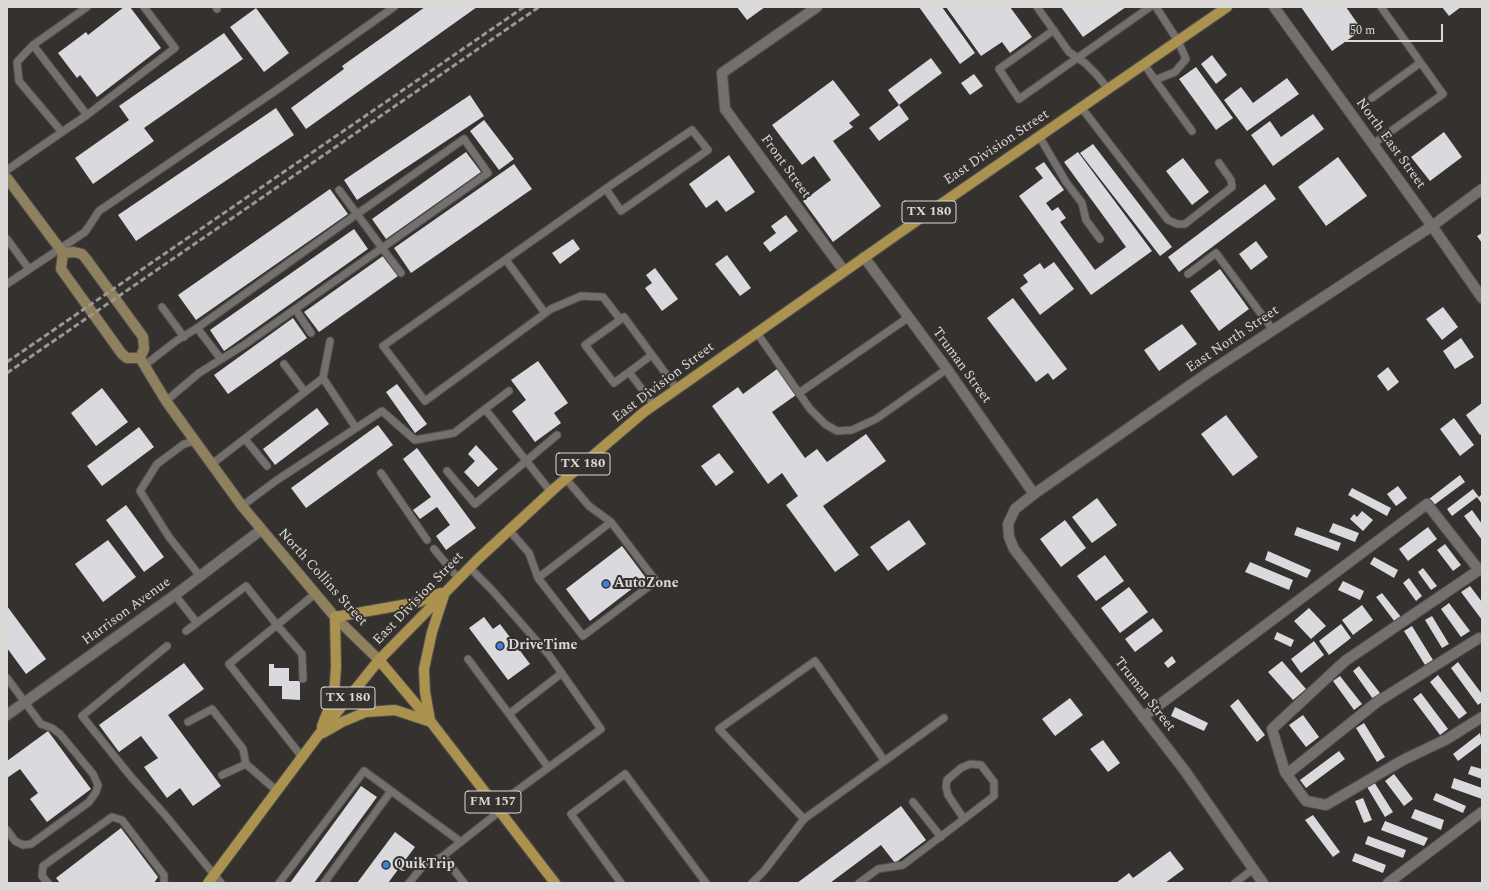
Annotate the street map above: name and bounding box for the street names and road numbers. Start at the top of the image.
street label: North East Street [1351,95,1429,193]
street label: East Division Street [941,107,1053,189]
street label: Front Street [756,132,814,202]
road number: TX 180 [902,201,956,223]
street label: East North Street [1184,303,1282,377]
street label: Truman Street [928,325,994,407]
street label: East Division Street [610,339,718,427]
road number: TX 180 [556,453,610,475]
street label: North Collins Street [274,526,370,630]
street label: East Division Street [370,549,468,649]
street label: Harrison Avenue [80,574,174,650]
street label: Truman Street [1110,655,1178,735]
road number: TX 180 [321,687,375,709]
road number: FM 157 [465,791,521,813]

